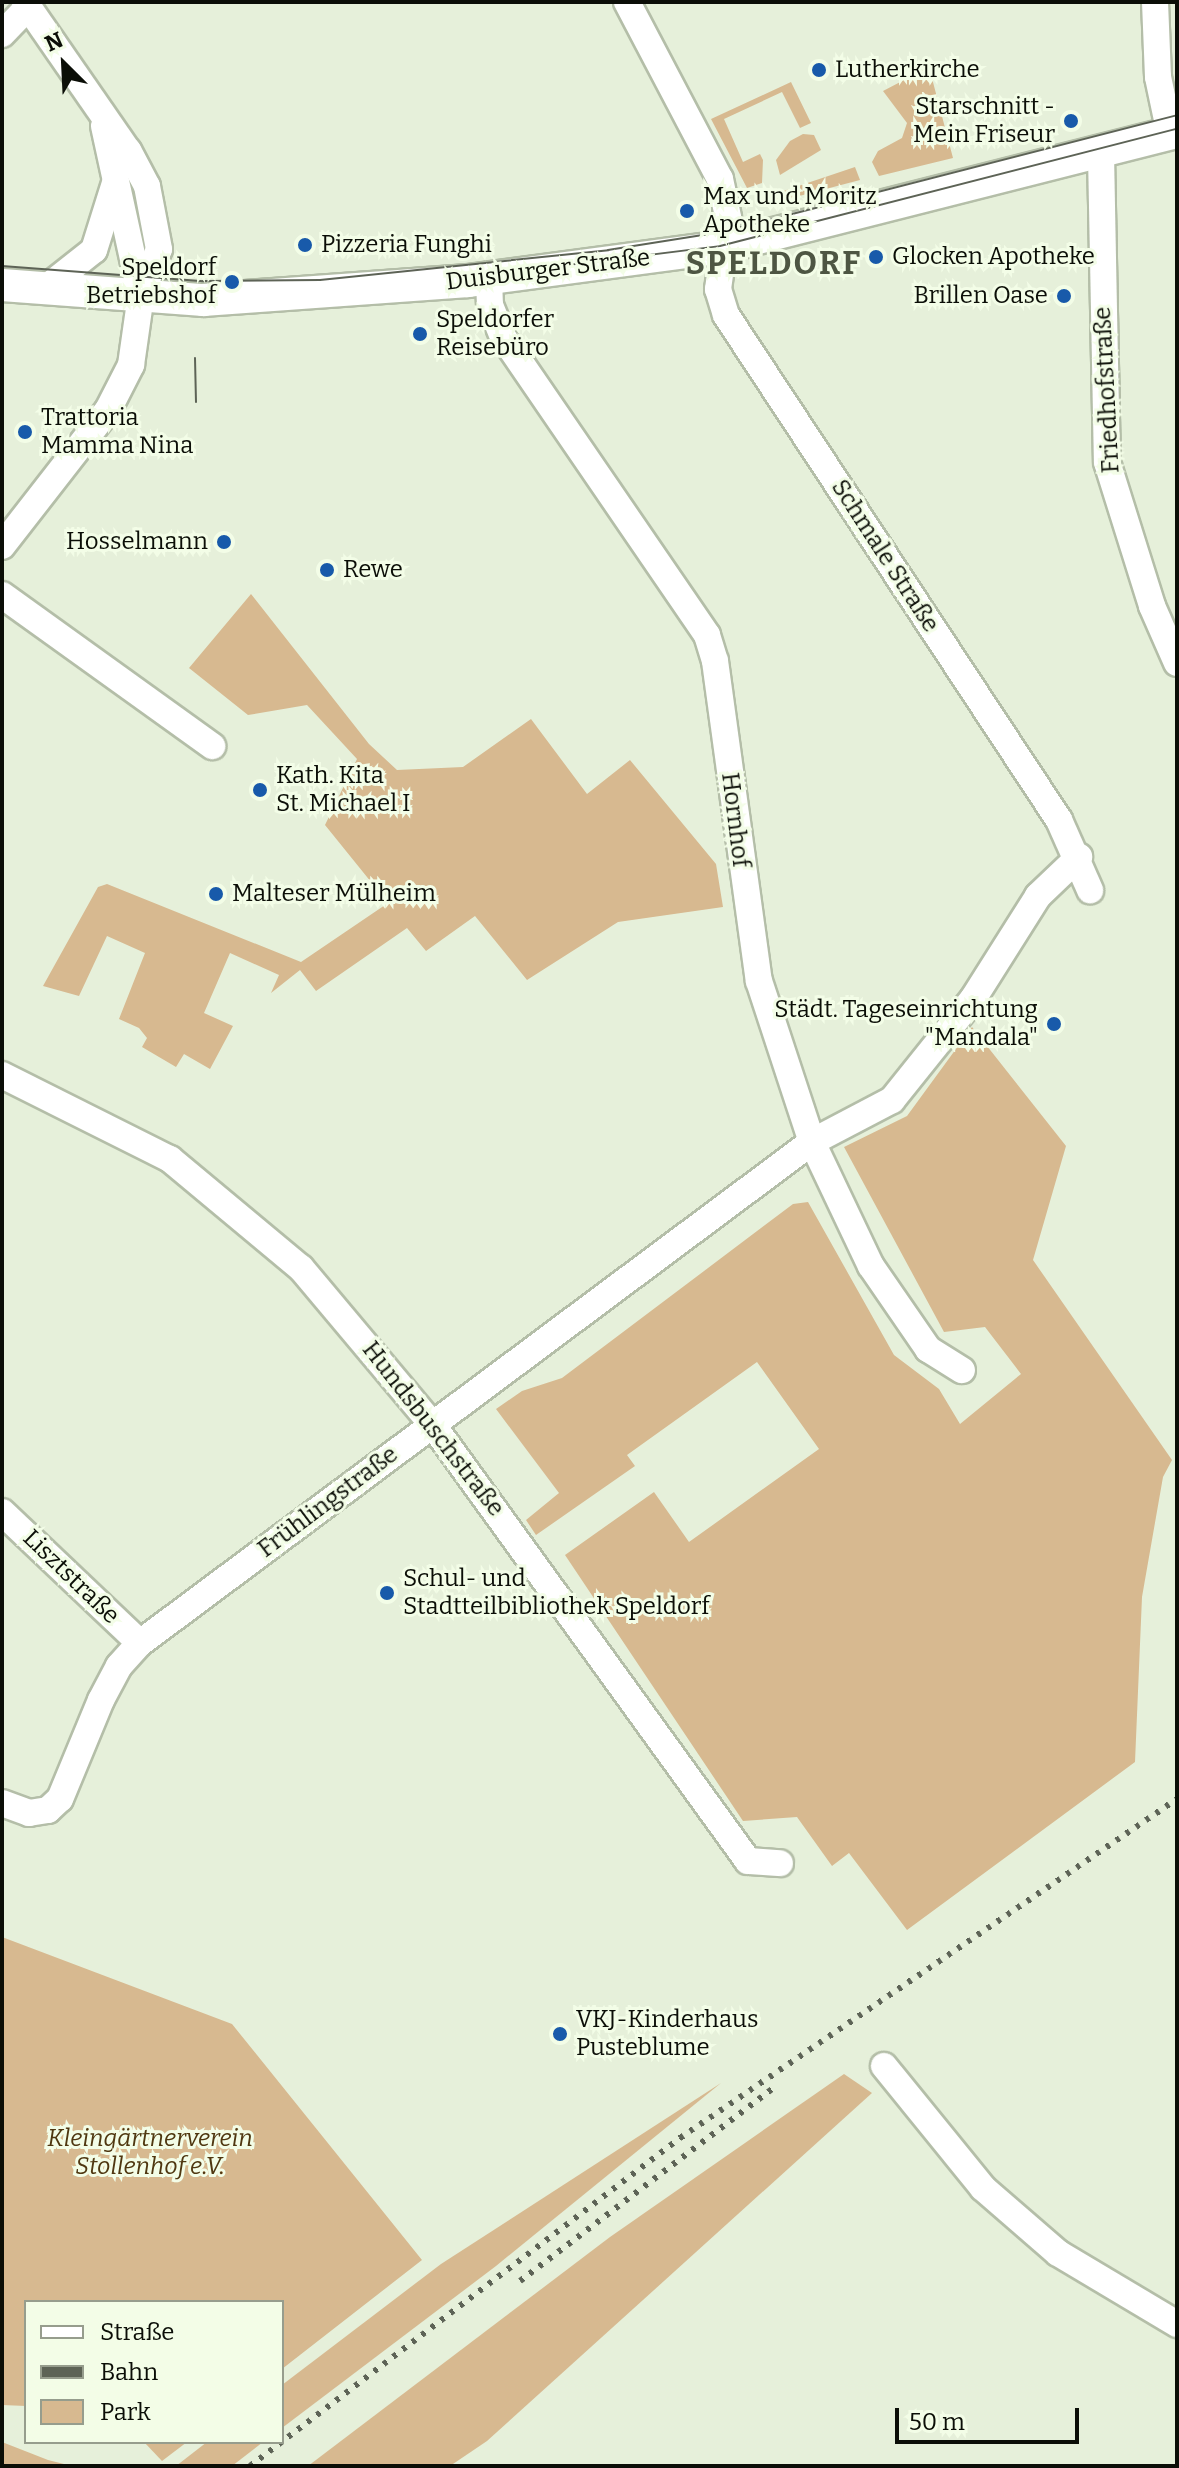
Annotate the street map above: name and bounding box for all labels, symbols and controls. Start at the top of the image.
north arrow [24,24,104,104]
text: N [41,26,67,57]
place label: Lutherkirche [835,56,980,84]
marker: Lutherkirche [810,61,828,79]
place label: Starschnitt - Mein Friseur [913,93,1055,149]
marker: Starschnitt - Mein Friseur [1062,112,1080,130]
place label: Max und Moritz Apotheke [703,183,877,239]
marker: Max und Moritz Apotheke [678,202,696,220]
place label: Pizzeria Funghi [321,231,492,259]
marker: Pizzeria Funghi [296,236,314,254]
street label: Duisburger Straße [444,243,652,297]
place label: Glocken Apotheke [892,243,1095,271]
district label: SPELDORF [686,244,862,282]
marker: Glocken Apotheke [867,248,885,266]
place label: Speldorf Betriebshof [86,254,216,310]
marker: Speldorf Betriebshof [223,273,241,291]
place label: Brillen Oase [914,282,1048,310]
marker: Brillen Oase [1055,287,1073,305]
place label: Speldorfer Reisebüro [436,306,554,362]
street label: Friedhofstraße [1088,306,1126,474]
marker: Speldorfer Reisebüro [411,325,429,343]
place label: Trattoria Mamma Nina [41,404,193,460]
marker: Trattoria Mamma Nina [16,423,34,441]
street label: Schmale Straße [825,474,945,638]
place label: Hosselmann [66,528,208,556]
marker: Hosselmann [215,533,233,551]
place label: Rewe [343,556,403,584]
marker: Rewe [318,561,336,579]
place label: Kath. Kita St. Michael I [276,762,410,818]
street label: Hornhof [715,771,755,869]
marker: Kath. Kita St. Michael I [251,781,269,799]
place label: Malteser Mülheim [232,880,436,908]
marker: Malteser Mülheim [207,885,225,903]
place label: Städt. Tageseinrichtung "Mandala" [774,996,1038,1052]
marker: Städt. Tageseinrichtung "Mandala" [1045,1015,1063,1033]
street label: Hundsbuschstraße [356,1336,510,1522]
street label: Frühlingstraße [252,1440,404,1564]
street label: Lisztstraße [17,1524,125,1630]
place label: Schul- und Stadtteilbibliothek Speldorf [403,1565,710,1621]
marker: Schul- und Stadtteilbibliothek Speldorf [378,1584,396,1602]
place label: VKJ-Kinderhaus Pusteblume [576,2006,758,2062]
marker: VKJ-Kinderhaus Pusteblume [551,2025,569,2043]
park label: Kleingärtnerverein Stollenhof e.V. [47,2125,253,2181]
legend [24,2300,284,2444]
text: Straße [100,2318,174,2346]
text: Bahn [100,2358,158,2386]
scale bar [899,2392,1083,2442]
text: Park [100,2398,151,2426]
text: 50 m [909,2408,965,2436]

